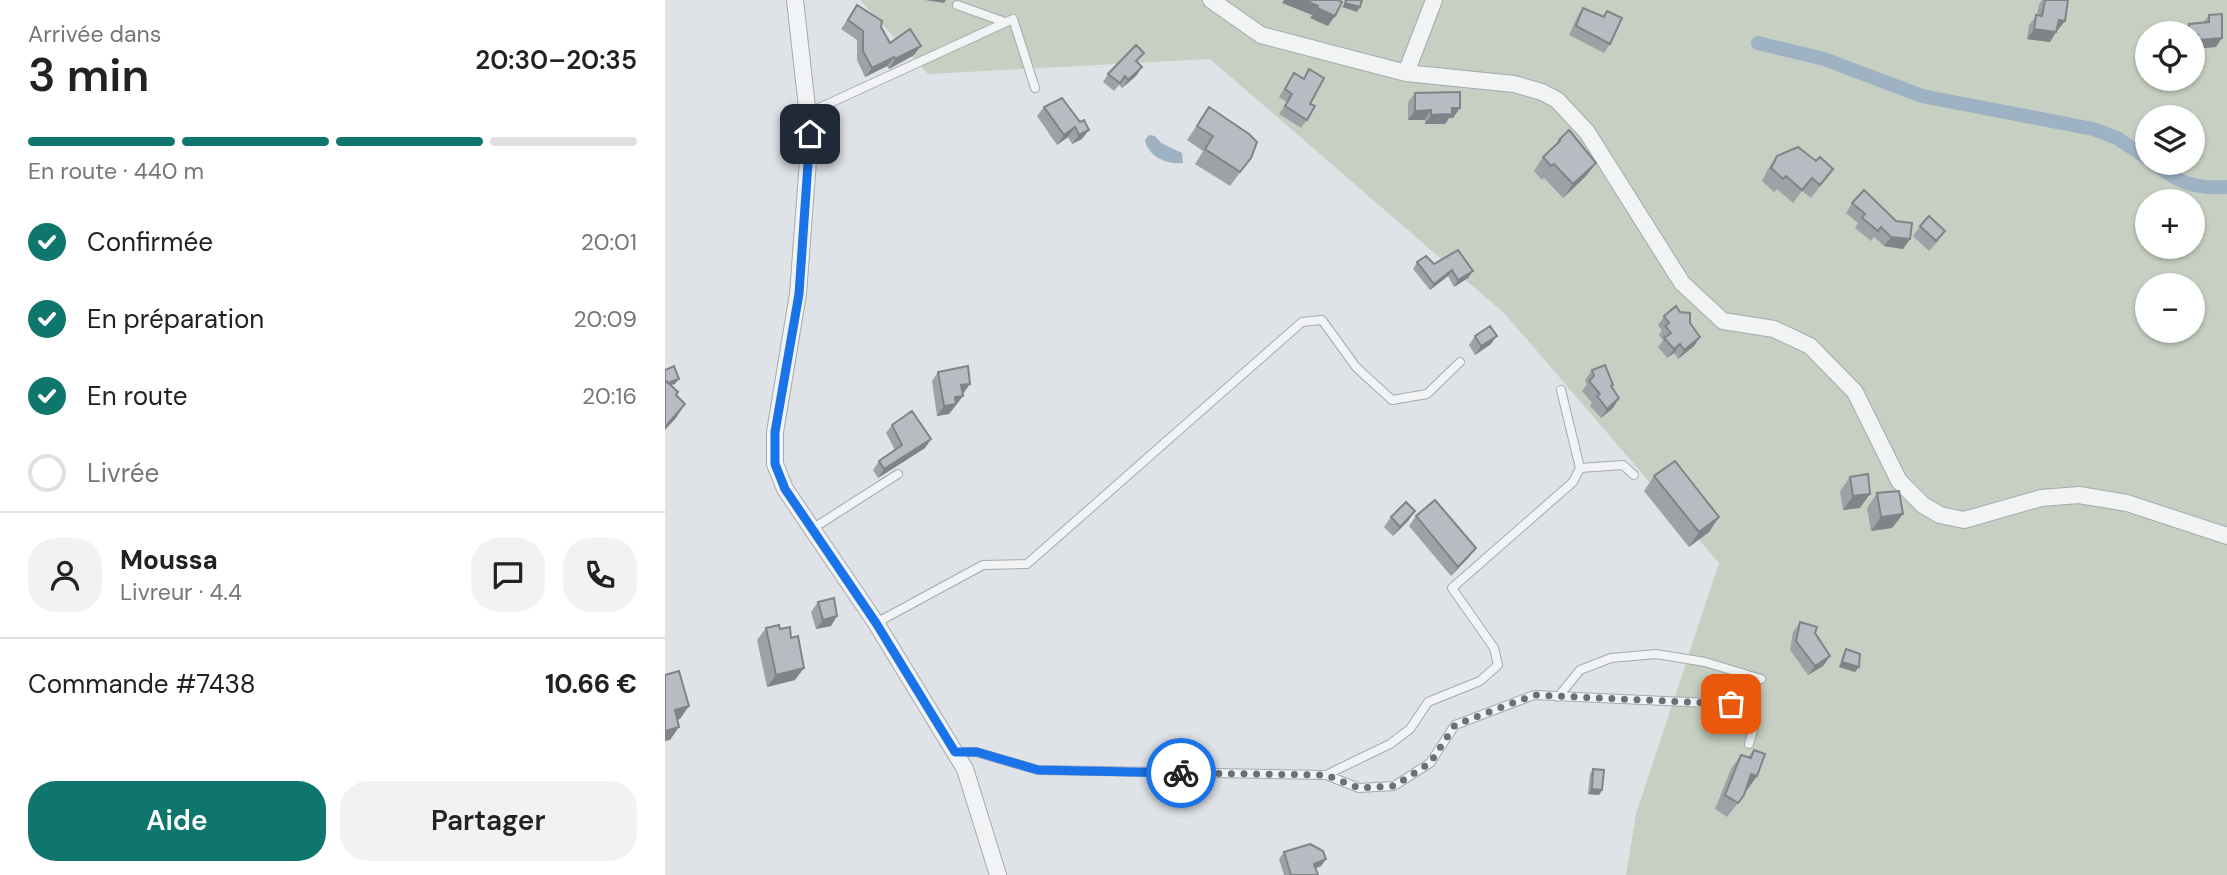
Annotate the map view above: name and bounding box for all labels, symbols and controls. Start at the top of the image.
text: Arrivée dans [28,19,161,49]
map controls [2135,21,2205,343]
button: locate [2135,21,2205,91]
text: 20:30–20:35 [475,43,637,77]
text: 3 min [28,45,149,105]
pin [780,104,840,164]
button: layers [2135,105,2205,175]
icon: home [791,115,829,153]
text: En route · 440 m [28,156,204,186]
button: + [2135,189,2205,259]
icon: check [28,223,66,261]
text: Confirmée [87,225,213,259]
text: 20:01 [581,227,637,257]
button: − [2135,273,2205,343]
icon: check [28,300,66,338]
text: En préparation [87,302,264,336]
text: 20:09 [573,304,637,334]
icon: check [28,377,66,415]
text: En route [87,379,188,413]
text: 20:16 [582,381,637,411]
text: Livrée [87,456,159,490]
button: person [28,538,102,612]
button: chat [471,538,545,612]
button: phone [563,538,637,612]
text: Moussa [120,543,218,577]
text: Livreur · 4.4 [120,577,242,607]
text: Commande #7438 [28,667,256,701]
text: 10.66 € [545,667,637,701]
pin [1701,674,1761,734]
icon: bag [1712,685,1750,723]
courier [1146,738,1216,808]
icon: bike [1162,754,1200,792]
button: Aide [28,781,326,861]
button: Partager [340,781,637,861]

